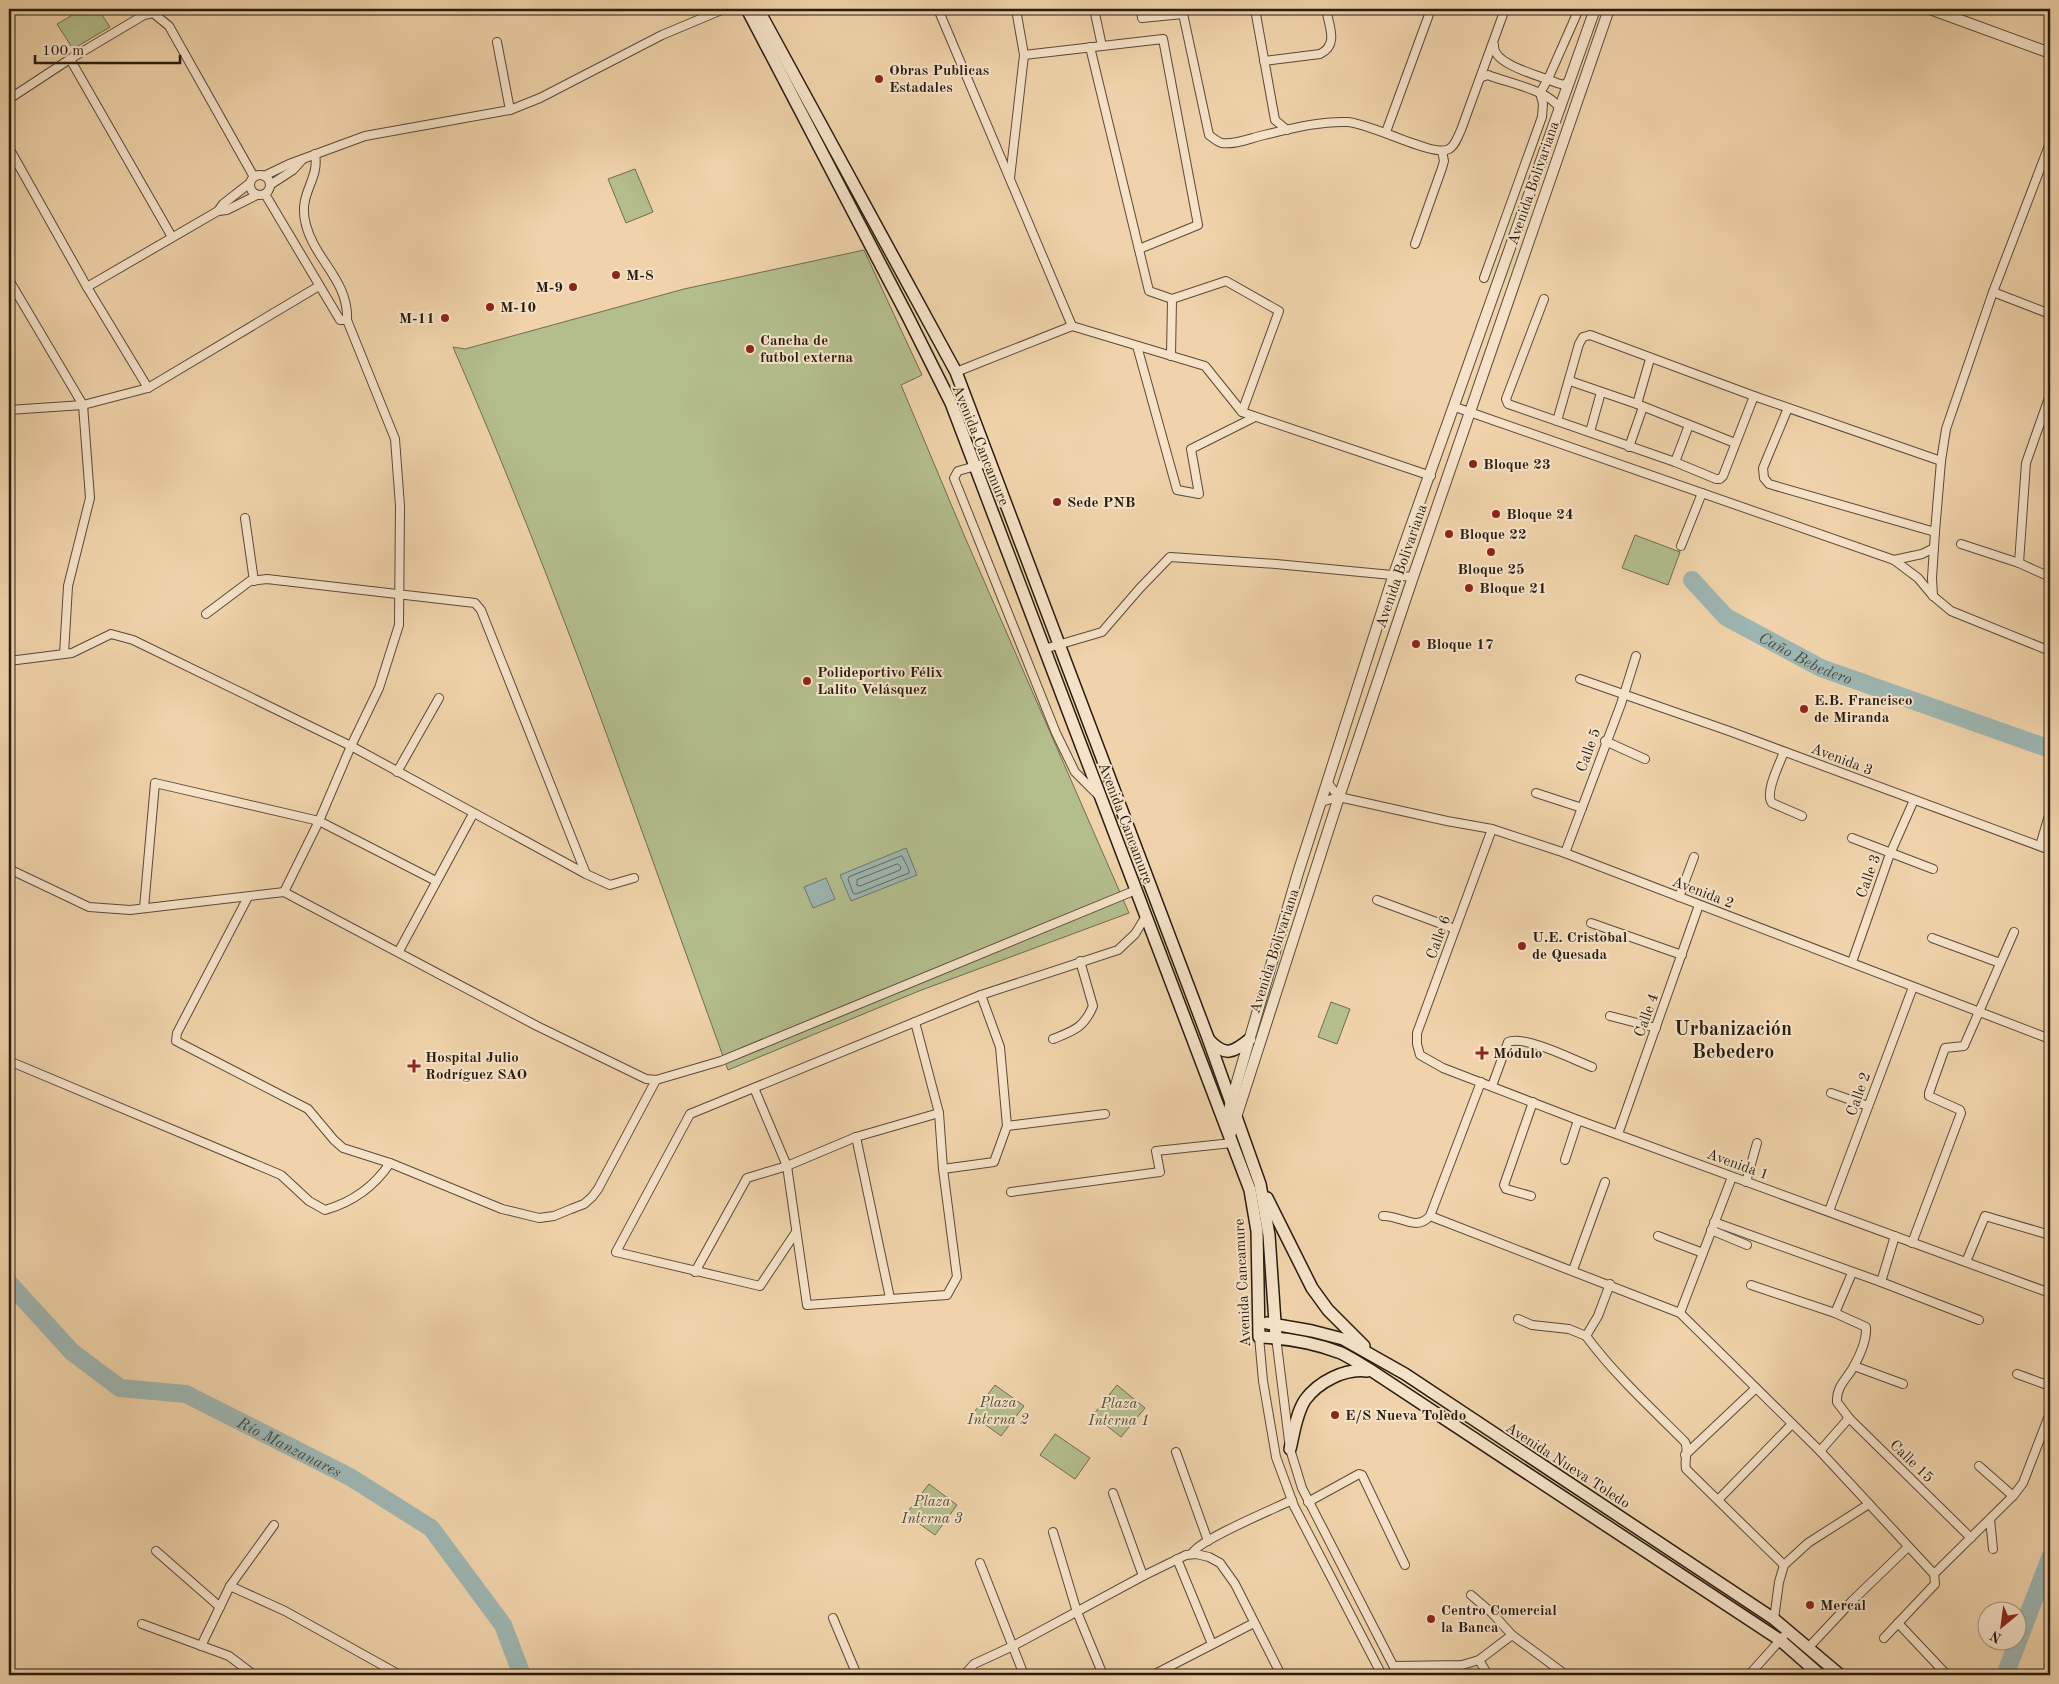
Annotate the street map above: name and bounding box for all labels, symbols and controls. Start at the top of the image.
scale bar [35,32,180,64]
text: 100 m [42,44,84,59]
place label: Obras Publicas Estadales [889,64,989,96]
marker: Obras Publicas Estadales [873,73,885,85]
street label: Avenida Bolivariana [1506,119,1563,247]
marker: M-8 [610,269,622,281]
place label: M-8 [626,269,654,284]
place label: M-9 [535,281,563,296]
marker: M-9 [567,281,579,293]
marker: M-10 [484,301,496,313]
place label: M-10 [500,301,536,316]
place label: M-11 [399,312,435,327]
marker: M-11 [439,312,451,324]
place label: Cancha de futbol externa [760,334,854,366]
marker: Cancha de futbol externa [744,343,756,355]
street label: Avenida Cancamure [949,383,1011,508]
marker: Bloque 23 [1467,458,1479,470]
place label: Bloque 23 [1483,458,1551,473]
marker: Sede PNB [1051,496,1063,508]
place label: Sede PNB [1067,496,1135,511]
street label: Avenida Bolivariana [1374,502,1431,630]
marker: Bloque 24 [1490,508,1502,520]
place label: Bloque 24 [1506,508,1574,523]
marker: Bloque 22 [1443,528,1455,540]
place label: Bloque 22 [1459,528,1527,543]
marker: Bloque 25 [1485,546,1497,558]
place label: Bloque 25 [1457,563,1525,578]
marker: Bloque 21 [1463,582,1475,594]
place label: Bloque 21 [1479,582,1547,597]
water label: Caño Bebedero [1756,630,1854,688]
marker: Bloque 17 [1410,638,1422,650]
place label: Bloque 17 [1426,638,1494,653]
place label: Polideportivo Félix Lalito Velásquez [817,666,943,698]
marker: Polideportivo Félix Lalito Velásquez [801,675,813,687]
place label: E.B. Francisco de Miranda [1814,694,1913,726]
marker: E.B. Francisco de Miranda [1798,703,1810,715]
street label: Calle 5 [1575,727,1604,774]
street label: Avenida 3 [1808,742,1874,779]
street label: Avenida Cancamure [1095,761,1155,886]
street label: Calle 3 [1855,853,1884,900]
street label: Avenida 2 [1669,875,1735,912]
street label: Avenida Bolivariana [1248,887,1303,1016]
street label: Calle 6 [1425,914,1454,961]
place label: U.E. Cristobal de Quesada [1532,931,1628,963]
marker: U.E. Cristobal de Quesada [1516,940,1528,952]
street label: Calle 4 [1633,992,1662,1039]
district label: Urbanización Bebedero [1674,1020,1792,1063]
marker: Módulo [1475,1046,1489,1060]
place label: Módulo [1493,1047,1542,1062]
place label: Hospital Julio Rodríguez SAO [425,1051,527,1083]
marker: Hospital Julio Rodríguez SAO [407,1059,421,1073]
street label: Calle 2 [1845,1071,1874,1118]
street label: Avenida 1 [1704,1147,1771,1184]
street label: Avenida Cancamure [1233,1218,1254,1348]
park label: Plaza Interna 2 [966,1396,1029,1428]
park label: Plaza Interna 1 [1087,1397,1150,1429]
marker: E/S Nueva Toledo [1329,1409,1341,1421]
place label: E/S Nueva Toledo [1345,1409,1466,1424]
water label: Río Manzanares [233,1415,344,1481]
street label: Avenida Nueva Toledo [1502,1420,1632,1512]
street label: Calle 15 [1886,1438,1936,1486]
park label: Plaza Interna 3 [900,1495,963,1527]
marker: Mercal [1804,1599,1816,1611]
place label: Mercal [1820,1599,1867,1614]
north arrow [1976,1602,2026,1652]
place label: Centro Comercial la Banca [1441,1604,1557,1636]
marker: Centro Comercial la Banca [1425,1613,1437,1625]
text: N [1988,1628,2004,1645]

